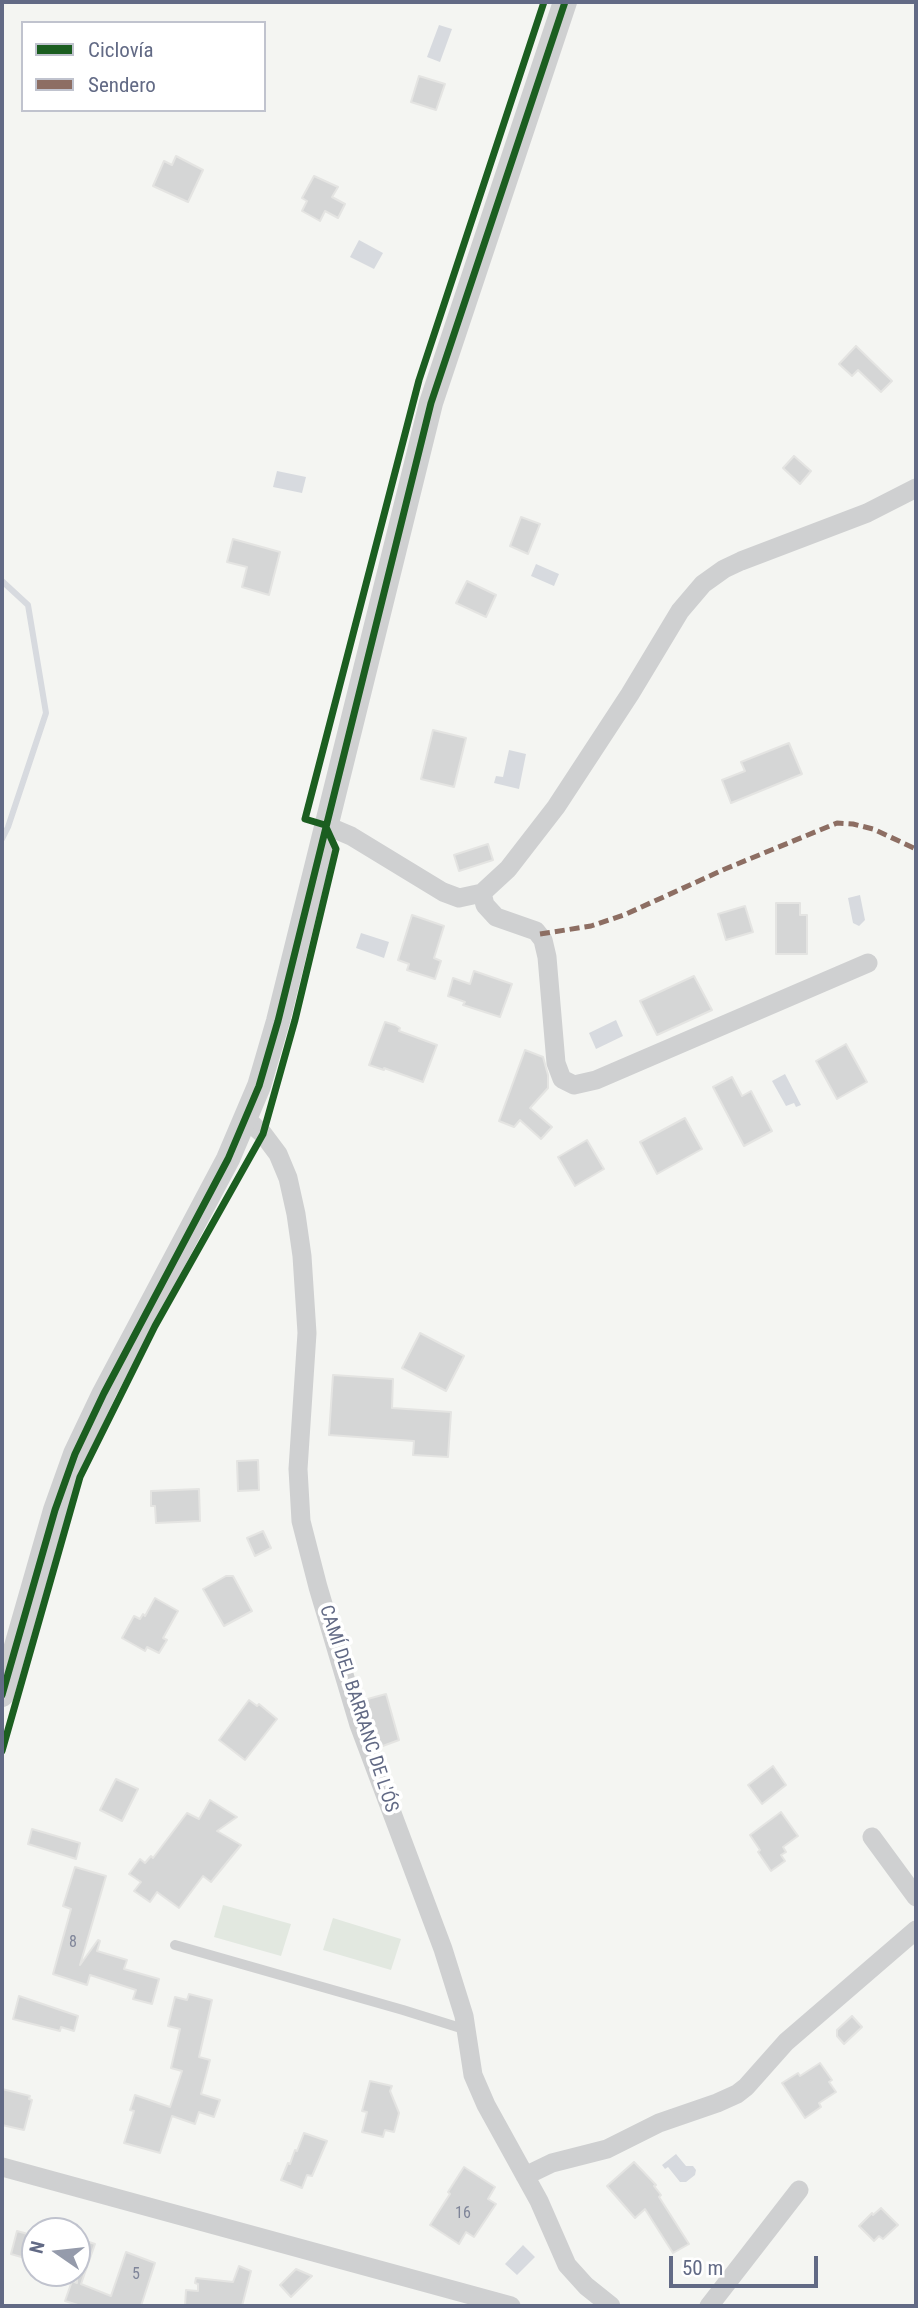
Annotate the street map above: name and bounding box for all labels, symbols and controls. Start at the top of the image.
legend [21,21,266,112]
text: Ciclovía [88,38,154,62]
text: Sendero [88,73,156,97]
street label: CAMÍ DEL BARRANC DE L'ÓS [314,1603,402,1815]
house number: 8 [69,1933,77,1953]
house number: 16 [455,2204,471,2224]
north arrow [21,2217,91,2287]
text: N [25,2239,50,2256]
scale bar [673,2242,822,2286]
text: 50 m [682,2256,723,2280]
house number: 5 [132,2265,140,2285]

